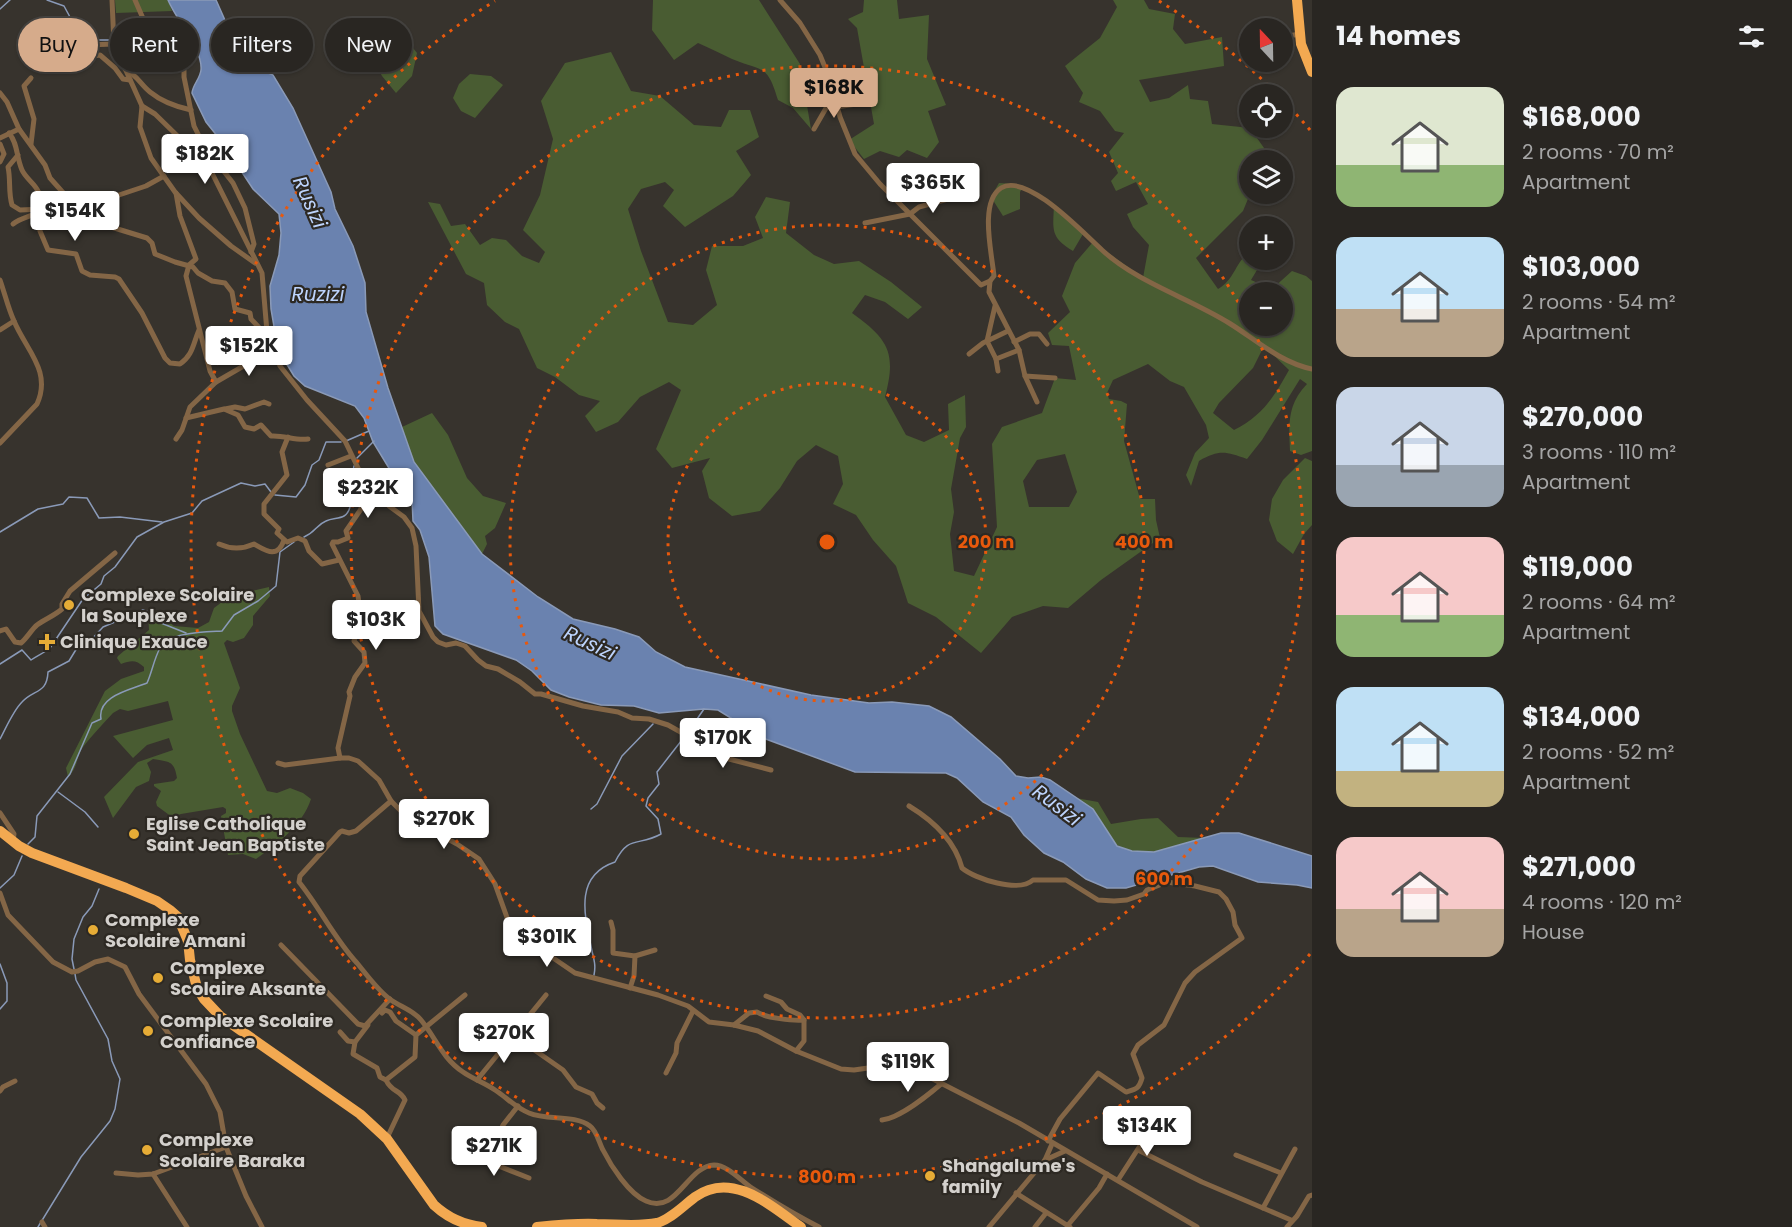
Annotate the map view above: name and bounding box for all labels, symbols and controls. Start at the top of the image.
chip: Buy [18,18,98,72]
chip: Rent [110,18,199,72]
chip: Filters [211,18,313,72]
chip: New [325,18,412,72]
north arrow [1239,18,1293,72]
map controls [1239,18,1293,336]
text: 14 homes [1336,18,1461,54]
icon: filters [1735,20,1768,53]
pin: $168K [792,68,876,119]
text: $168K [804,73,864,101]
button: locate [1239,84,1293,138]
text: $168,000 [1522,99,1641,135]
icon: home [1384,111,1456,183]
pin: $182K [163,134,247,185]
text: 2 rooms · 70 m² [1522,138,1674,166]
text: $182K [176,139,235,167]
button: layers [1239,150,1293,204]
pin: $365K [891,163,975,214]
text: $365K [901,168,965,196]
text: Apartment [1522,168,1630,196]
water label: Rusizi [286,171,334,234]
pin: $154K [33,191,117,242]
text: $154K [44,196,106,224]
button: + [1239,216,1293,270]
text: $103,000 [1522,249,1640,285]
icon: home [1384,261,1456,333]
water label: Ruzizi [292,280,346,308]
button: − [1239,282,1293,336]
text: 2 rooms · 54 m² [1522,288,1676,316]
text: Apartment [1522,318,1630,346]
pin: $152K [207,326,291,377]
text: $152K [219,331,279,359]
text: $270,000 [1522,399,1643,435]
icon: home [1384,411,1456,483]
text: 3 rooms · 110 m² [1522,438,1676,466]
pin: $232K [326,468,410,519]
text: Apartment [1522,468,1630,496]
text: $232K [337,473,399,501]
text: 200 m [958,529,1014,554]
text: 400 m [1115,529,1173,554]
centre of rings [817,532,837,552]
text: $119,000 [1522,549,1633,585]
icon: home [1384,561,1456,633]
place label: Complexe Scolaire la Souplexe [81,582,254,628]
text: 2 rooms · 64 m² [1522,588,1676,616]
marker: Complexe Scolaire la Souplexe [62,598,76,612]
pin: $103K [334,600,418,651]
text: $103K [346,605,406,633]
text: Apartment [1522,618,1630,646]
water label: Rusizi [559,619,622,668]
place label: Clinique Exauce [60,629,208,654]
marker: Clinique Exauce [38,633,56,651]
text: $134,000 [1522,699,1641,735]
icon: home [1384,711,1456,783]
pin: $170K [681,718,765,769]
text: $170K [694,723,752,751]
text: 2 rooms · 52 m² [1522,738,1674,766]
text: Apartment [1522,768,1630,796]
water label: Rusizi [1027,777,1088,833]
pin: $270K [402,799,486,850]
text: $270K [413,804,475,832]
place label: Eglise Catholique Saint Jean Baptiste [146,811,325,857]
marker: Eglise Catholique Saint Jean Baptiste [127,827,141,841]
text: $271,000 [1522,849,1636,885]
icon: home [1384,861,1456,933]
text: 600 m [1135,866,1193,891]
text: 4 rooms · 120 m² [1522,888,1682,916]
place label: Complexe Scolaire Amani [105,907,246,953]
pin: $301K [505,917,589,968]
text: House [1522,918,1584,946]
text: $301K [517,922,577,950]
marker: Complexe Scolaire Amani [86,923,100,937]
place label: Complexe Scolaire Aksante [170,955,326,1001]
marker: Complexe Scolaire Aksante [151,971,165,985]
place label: Complexe Scolaire Confiance [160,1008,333,1054]
pin: $270K [462,1013,546,1064]
text: $270K [473,1018,535,1046]
marker: Complexe Scolaire Confiance [141,1024,155,1038]
pin: $119K [866,1042,950,1093]
text: $119K [881,1047,935,1075]
pin: $134K [1105,1106,1189,1157]
text: $134K [1117,1111,1177,1139]
pin: $271K [452,1126,536,1177]
place label: Complexe Scolaire Baraka [159,1127,305,1173]
text: $271K [466,1131,522,1159]
marker: Complexe Scolaire Baraka [140,1143,154,1157]
place label: Shangalume's family [942,1153,1076,1199]
text: 800 m [798,1164,856,1189]
marker: Shangalume's family [923,1169,937,1183]

